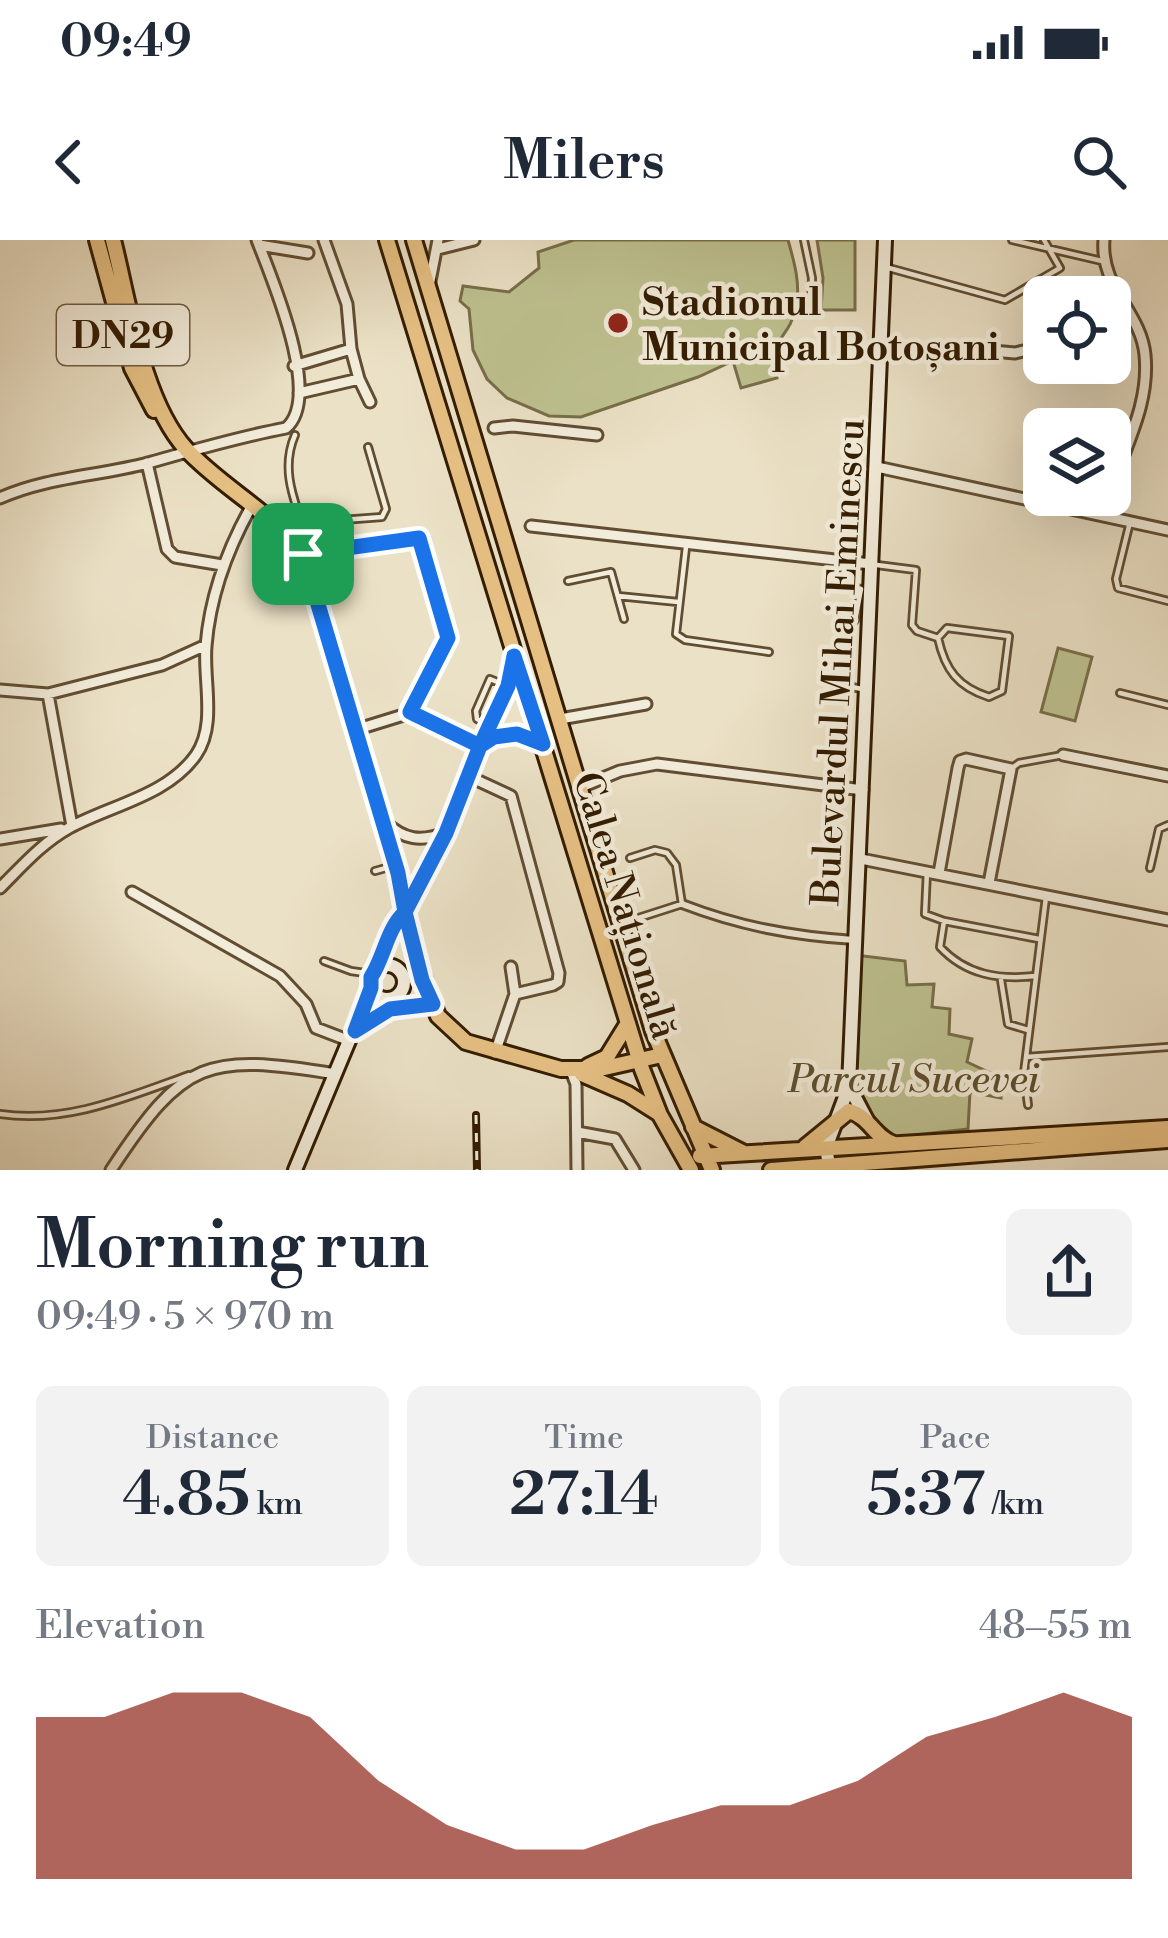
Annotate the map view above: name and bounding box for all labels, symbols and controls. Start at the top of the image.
text: 09:49 [60,14,192,71]
text: Milers [503,128,665,196]
icon: back [36,129,102,195]
icon: search [1066,129,1132,195]
map controls [1023,276,1131,516]
button: locate [1023,276,1131,384]
place label: Stadionul Municipal Botoșani [642,279,999,373]
road number: DN29 [57,305,189,365]
marker: Stadionul Municipal Botoșani [605,310,631,336]
button: layers [1023,408,1131,516]
street label: Bulevardul Mihai Eminescu [802,417,877,908]
pin [252,503,354,605]
icon: arrive [270,521,336,587]
street label: Calea Națională [561,766,689,1045]
park label: Parcul Sucevei [787,1056,1041,1105]
text: Morning run [36,1206,429,1289]
button: share [1006,1209,1132,1335]
text: 09:49 · 5 × 970 m [36,1293,334,1342]
text: Distance [146,1418,279,1459]
text: Time [544,1418,624,1459]
text: Pace [920,1418,991,1459]
text: 4.85 [122,1459,250,1534]
text: 27:14 [509,1459,659,1534]
text: 5:37 [866,1459,985,1534]
text: km [250,1484,303,1525]
text: /km [985,1484,1044,1525]
text: Elevation [36,1602,205,1651]
text: 48–55 m [979,1602,1132,1651]

